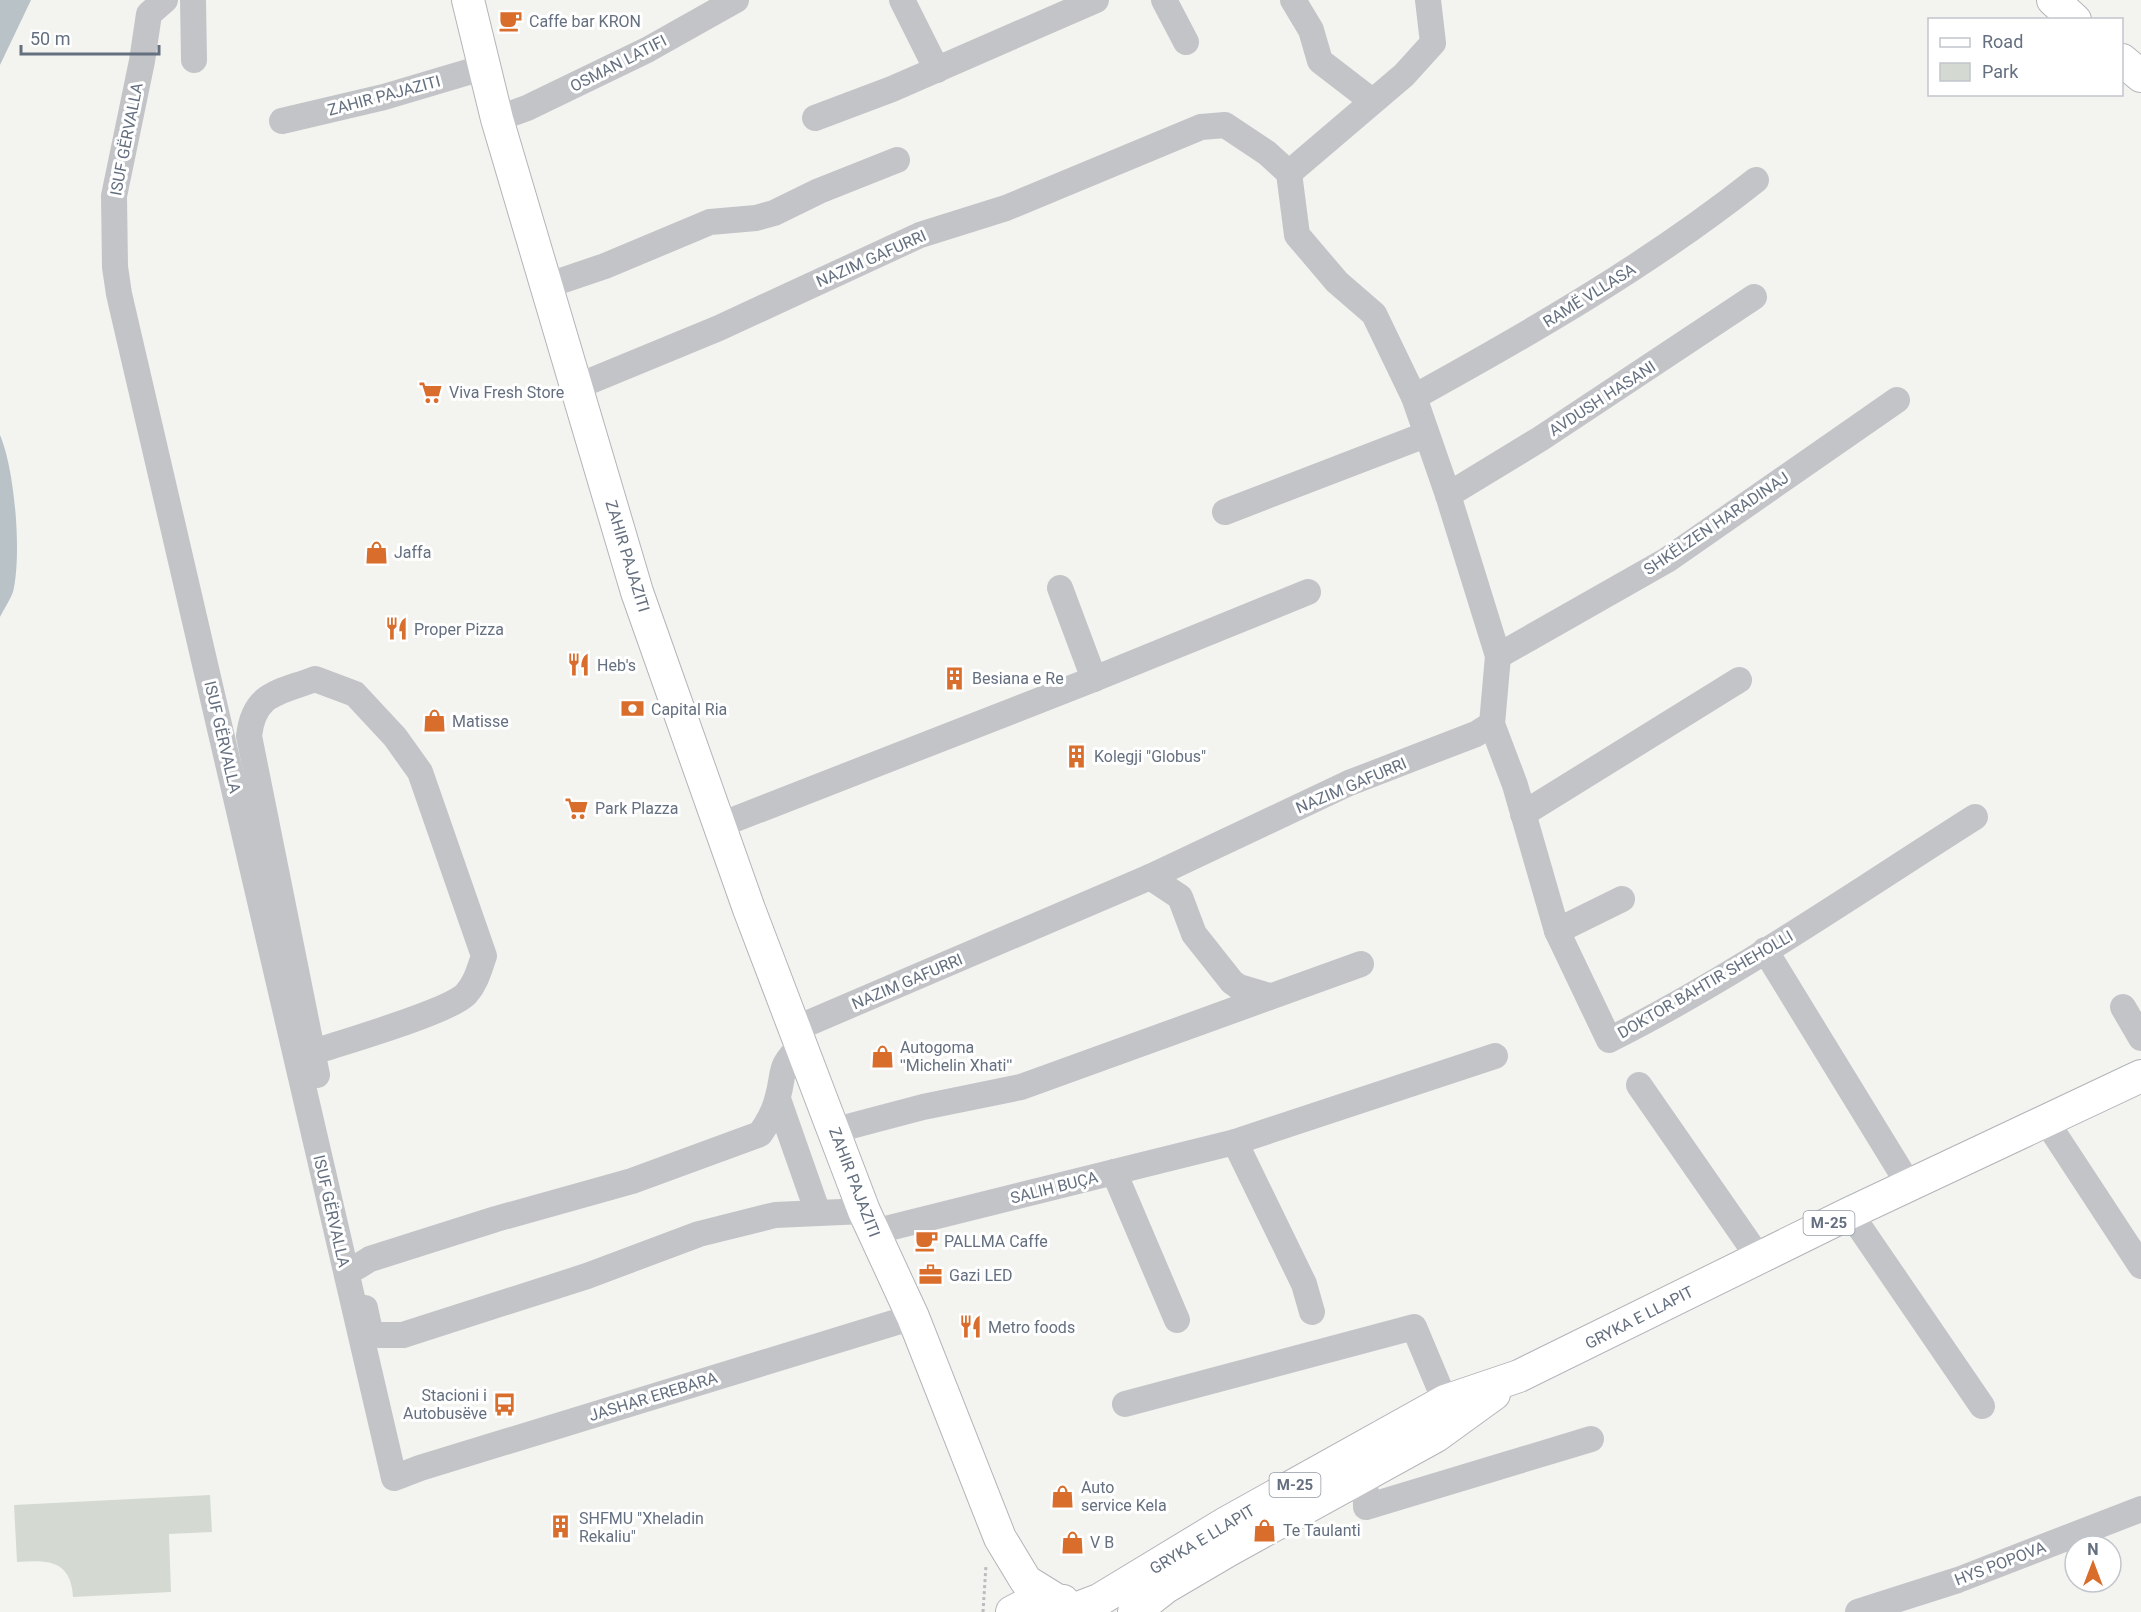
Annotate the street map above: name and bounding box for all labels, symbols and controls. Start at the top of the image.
cafe icon: Caffe bar KRON [498,8,524,34]
place label: Caffe bar KRON [529,12,641,31]
scale bar [21,18,159,56]
legend [1928,18,2123,96]
text: 50 m [30,28,70,49]
street label: OSMAN LATIFI [567,31,670,96]
text: Road [1982,31,2023,52]
text: Park [1982,61,2019,82]
street label: ZAHIR PAJAZITI [326,71,443,120]
street label: ISUF GËRVALLA [106,80,147,197]
street label: NAZIM GAFURRI [813,226,929,291]
street label: RAMË VLLASA [1540,259,1639,331]
street label: AVDUSH HASANI [1545,357,1659,440]
supermarket icon: Viva Fresh Store [418,379,444,405]
place label: Viva Fresh Store [449,383,564,402]
street label: SHKËLZEN HARADINAJ [1640,468,1792,579]
street label: ZAHIR PAJAZITI [601,498,654,614]
shop icon: Jaffa [363,539,389,565]
place label: Jaffa [394,543,431,562]
restaurant icon: Proper Pizza [383,616,409,642]
place label: Proper Pizza [414,620,504,639]
restaurant icon: Heb's [566,652,592,678]
place label: Heb's [597,656,636,675]
building icon: Besiana e Re [941,665,967,691]
place label: Besiana e Re [972,669,1064,688]
street label: ISUF GËRVALLA [200,679,245,796]
bank icon: Capital Ria [620,696,646,722]
place label: Capital Ria [651,700,727,719]
shop icon: Matisse [421,708,447,734]
place label: Matisse [452,712,509,731]
building icon: Kolegji "Globus" [1063,743,1089,769]
place label: Kolegji "Globus" [1094,747,1206,766]
street label: NAZIM GAFURRI [1293,754,1409,817]
supermarket icon: Park Plazza [564,795,590,821]
place label: Park Plazza [595,799,678,818]
street label: DOKTOR BAHTIR SHEHOLLI [1614,926,1796,1042]
street label: NAZIM GAFURRI [849,950,965,1013]
place label: Autogoma ʺMichelin Xhatiʺ [900,1038,1012,1075]
shop icon: Autogoma ʺMichelin Xhatiʺ [869,1043,895,1069]
street label: ZAHIR PAJAZITI [825,1125,884,1240]
street label: ISUF GËRVALLA [309,1153,354,1270]
street label: SALIH BUÇA [1008,1167,1100,1208]
road number: M-25 [1804,1211,1854,1235]
cafe icon: PALLMA Caffe [913,1228,939,1254]
place label: PALLMA Caffe [944,1232,1048,1251]
office icon: Gazi LED [918,1262,944,1288]
place label: Gazi LED [949,1266,1013,1285]
street label: GRYKA E LLAPIT [1582,1282,1697,1353]
restaurant icon: Metro foods [957,1314,983,1340]
place label: Metro foods [988,1318,1075,1337]
street label: JASHAR EREBARA [587,1368,720,1425]
place label: Stacioni i Autobusëve [403,1386,487,1423]
bus stop icon: Stacioni i Autobusëve [492,1391,518,1417]
road number: M-25 [1270,1473,1320,1497]
place label: Auto service Kela [1081,1478,1167,1515]
shop icon: Auto service Kela [1050,1483,1076,1509]
street label: GRYKA E LLAPIT [1146,1500,1259,1578]
place label: SHFMU "Xheladin Rekaliu" [579,1509,704,1546]
building icon: SHFMU "Xheladin Rekaliu" [548,1514,574,1540]
shop icon: Te Taulanti [1252,1517,1278,1543]
place label: Te Taulanti [1283,1521,1361,1540]
shop icon: V B [1059,1529,1085,1555]
place label: V B [1090,1533,1114,1552]
north arrow [2063,1534,2123,1594]
street label: HYS POPOVA [1952,1537,2049,1590]
text: N [2087,1540,2099,1559]

